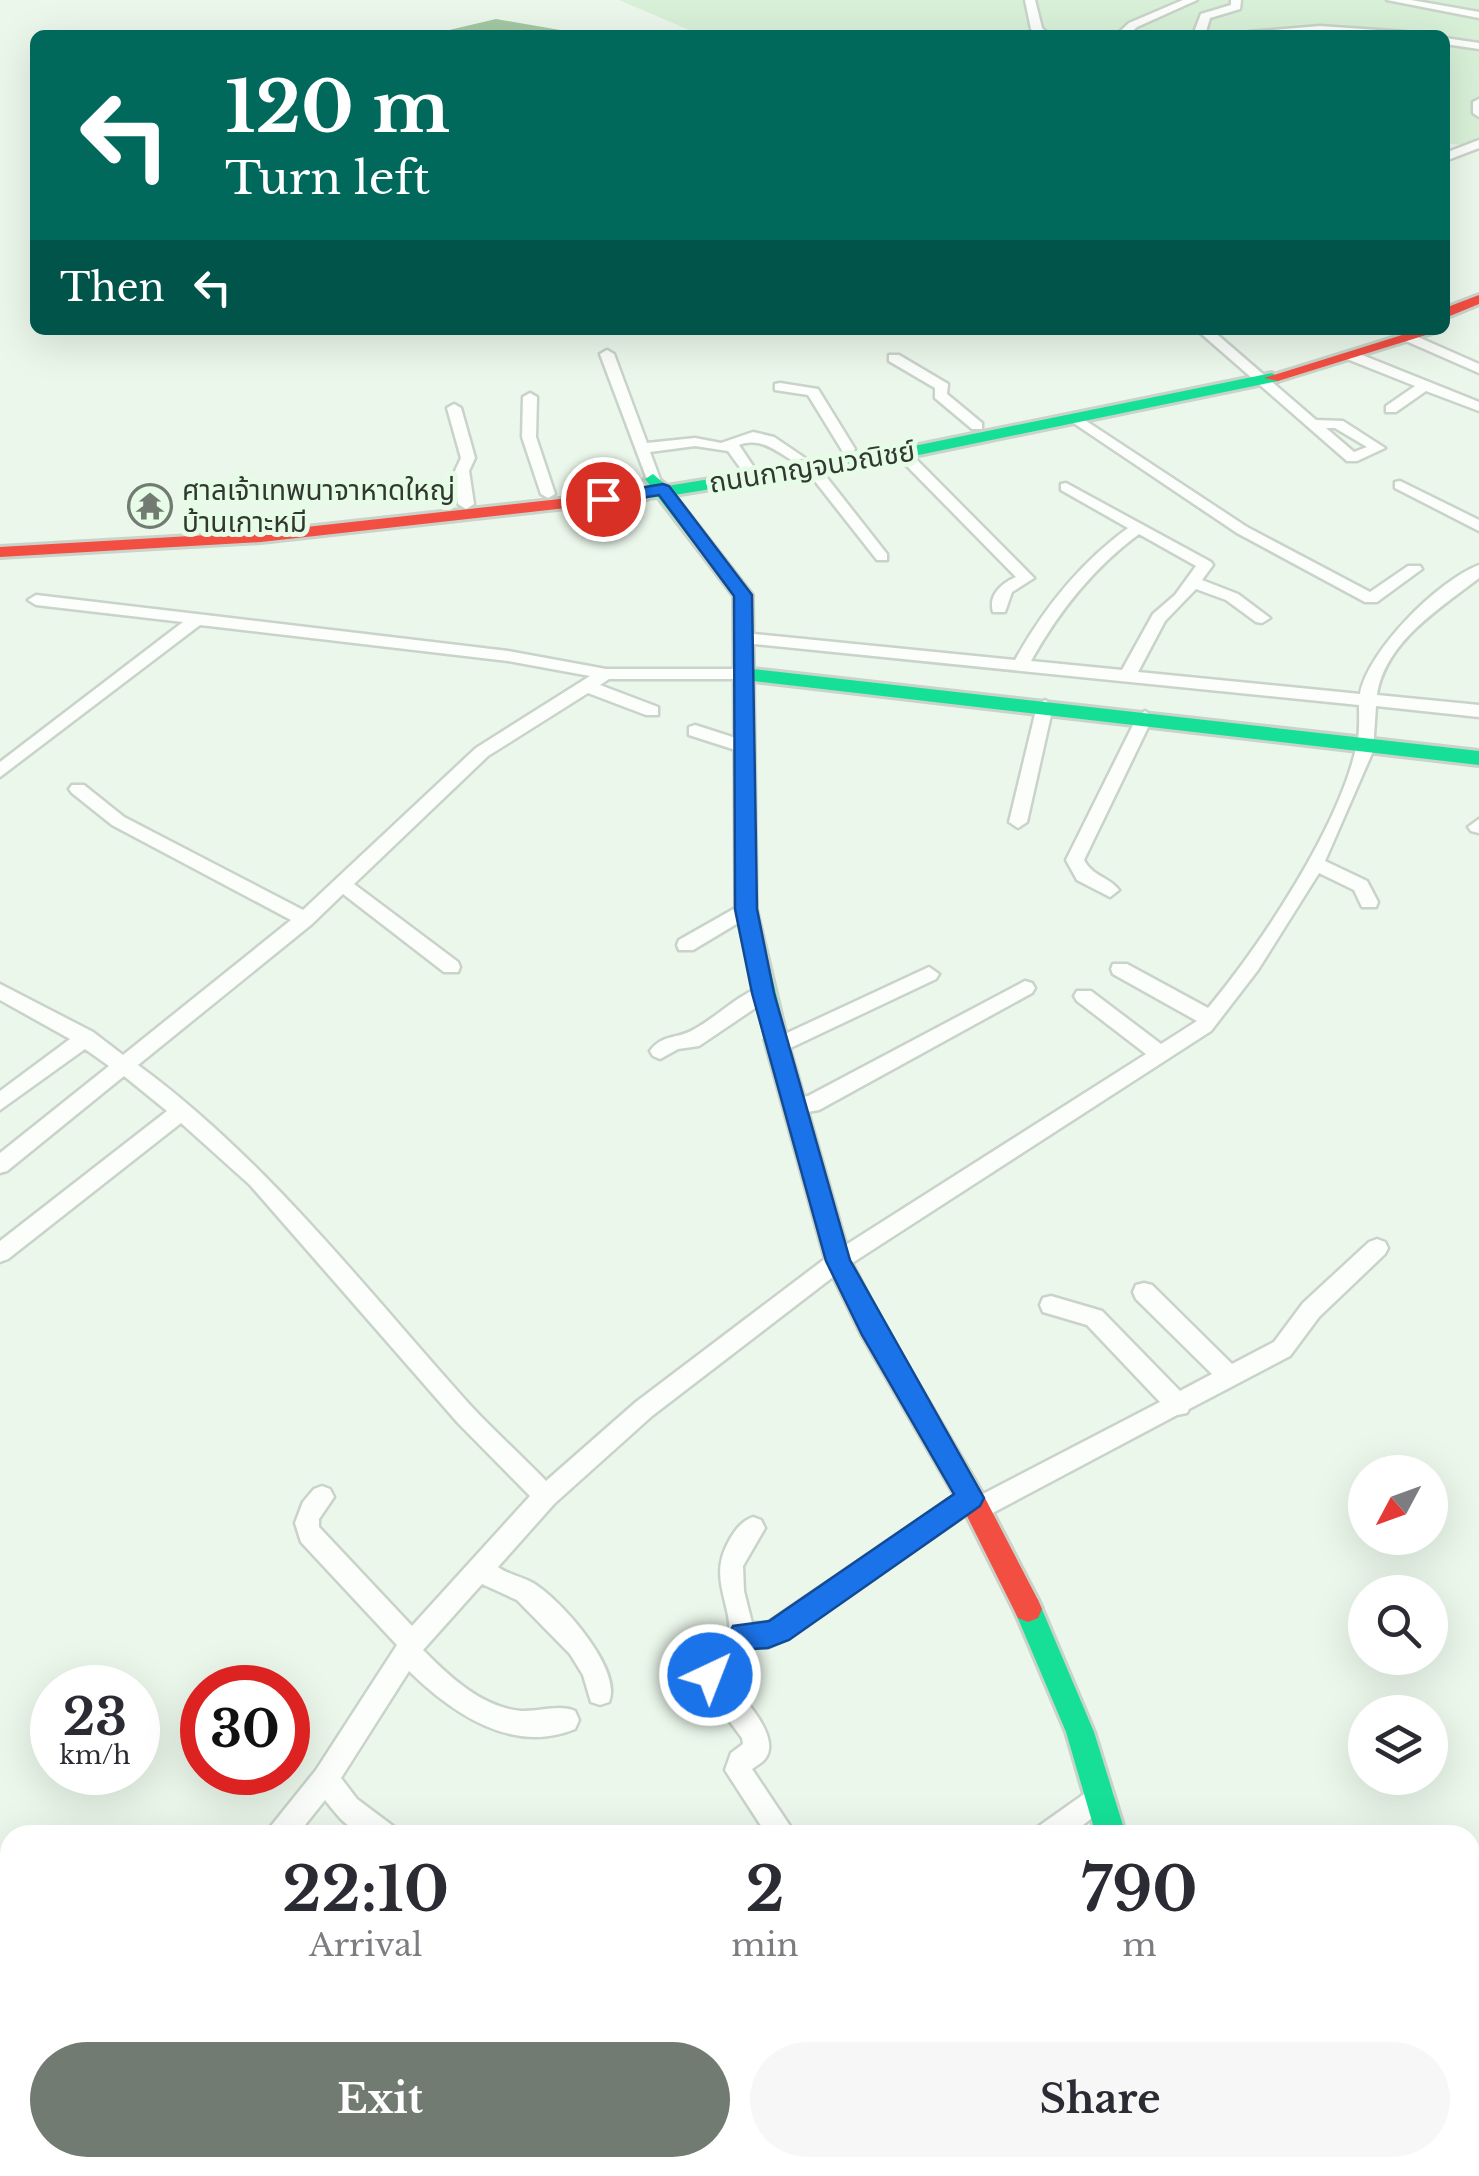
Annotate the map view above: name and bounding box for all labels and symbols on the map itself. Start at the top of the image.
street label: ถนนกาญจนวณิชย์ [706,433,918,501]
pin [561,457,646,542]
place label: ศาลเจ้าเทพนาจาหาดใหญ่ บ้านเกาะหมี [182,473,455,540]
temple icon: ศาลเจ้าเทพนาจาหาดใหญ่ บ้านเกาะหมี [127,483,173,529]
north arrow [1348,1455,1448,1555]
position arrow [658,1623,762,1727]
speed limit sign: 30 [180,1665,310,1795]

